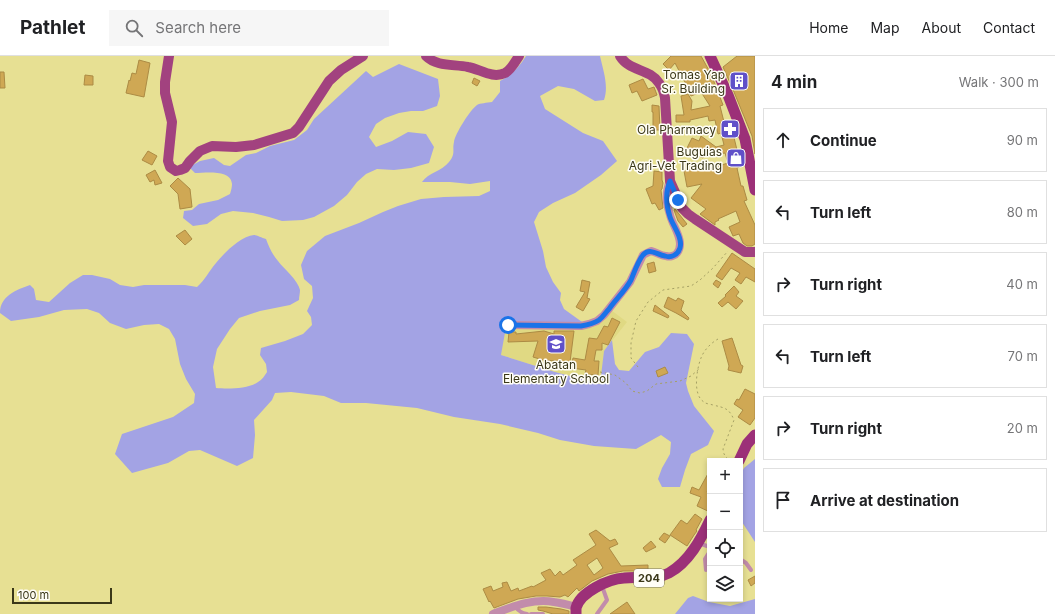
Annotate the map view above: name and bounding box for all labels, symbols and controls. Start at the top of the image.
search box [109,10,389,46]
text: Pathlet [20,16,85,39]
icon: search [123,17,145,39]
text: Search here [155,18,241,37]
text: Home [809,19,848,36]
text: Map [870,19,900,36]
text: About [922,19,961,36]
text: Contact [983,19,1035,36]
place label: Tomas Yap Sr. Building [661,67,725,96]
building icon: Tomas Yap Sr. Building [728,70,750,92]
text: 4 min [771,72,817,92]
text: Walk · 300 m [959,74,1039,90]
pharmacy icon: Ola Pharmacy [719,118,741,140]
place label: Ola Pharmacy [637,122,716,137]
icon: ahead [772,129,794,151]
text: Continue [810,131,877,150]
text: 90 m [1007,132,1038,148]
place label: Buguias Agri-Vet Trading [629,144,722,173]
shop icon: Buguias Agri-Vet Trading [725,147,747,169]
route end [669,191,687,209]
icon: left [772,201,794,223]
text: Turn left [810,203,871,222]
text: 80 m [1007,204,1038,220]
icon: right [772,273,794,295]
text: Turn right [810,275,882,294]
text: 40 m [1006,276,1038,292]
route start [499,316,517,334]
school or university icon: Abatan Elementary School [545,333,567,355]
icon: left [772,345,794,367]
text: Turn left [810,347,871,366]
text: 70 m [1008,348,1038,364]
place label: Abatan Elementary School [503,357,609,386]
icon: right [772,417,794,439]
text: Turn right [810,419,882,438]
text: 20 m [1007,420,1038,436]
map controls [707,458,743,602]
button: + [707,458,743,494]
icon: arrive [772,489,794,511]
text: Arrive at destination [810,491,959,510]
button: − [707,494,743,530]
button: locate [707,530,743,566]
button: layers [707,566,743,602]
road number: 204 [634,569,664,587]
scale bar [12,586,112,605]
text: 100 m [18,588,49,602]

